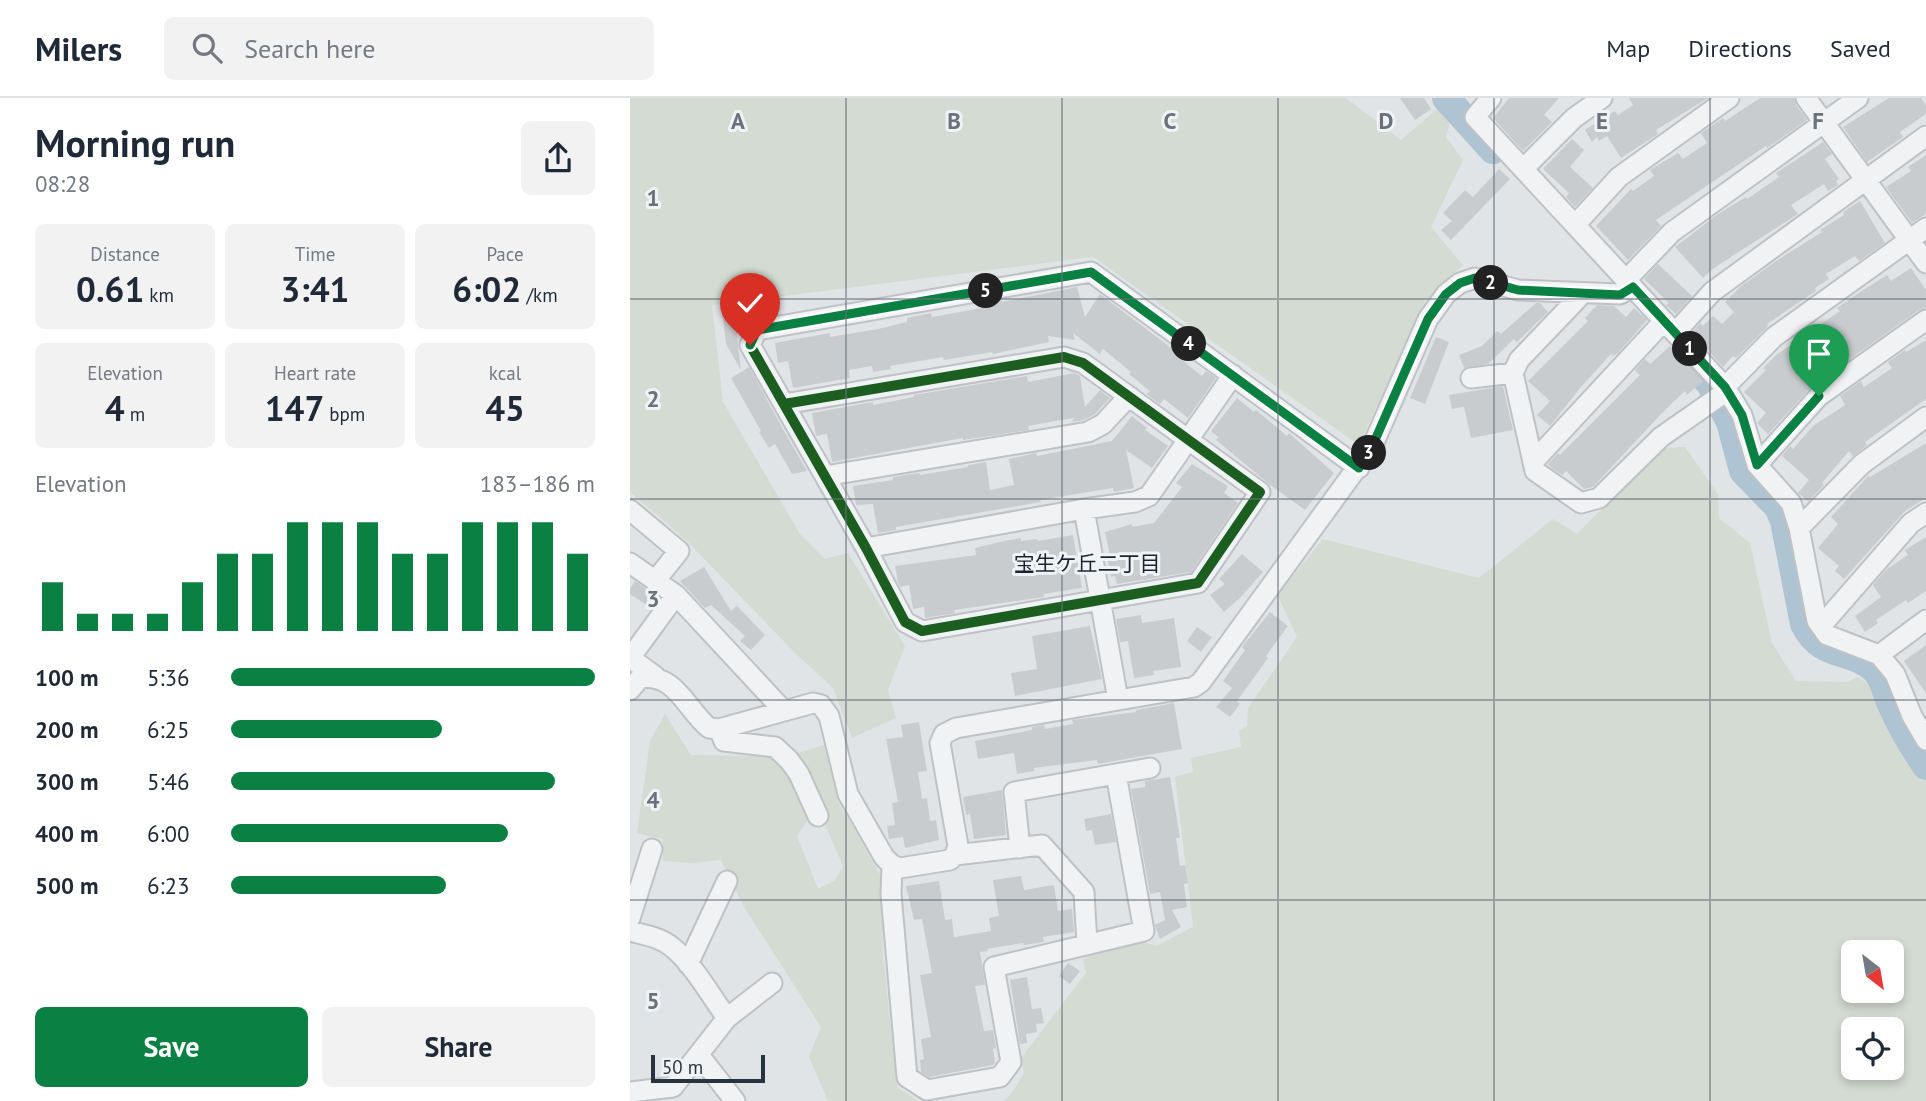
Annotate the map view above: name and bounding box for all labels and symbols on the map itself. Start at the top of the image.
text: A [731,106,745,135]
text: B [947,106,961,135]
text: C [1164,106,1177,135]
text: D [1379,106,1393,135]
text: E [1596,106,1608,135]
text: F [1812,106,1824,135]
text: 1 [646,183,660,212]
pin: 2 [1474,266,1508,300]
pin [720,273,780,345]
pin: 5 [968,274,1004,308]
pin [1789,324,1849,396]
pin: 4 [1172,327,1206,362]
pin: 1 [1672,331,1708,366]
text: 2 [646,384,660,413]
pin: 3 [1352,436,1386,470]
district label: 宝生ケ丘二丁目 [1014,550,1161,577]
text: 3 [646,584,660,613]
text: 4 [646,785,660,814]
north arrow [1841,940,1904,1003]
text: 5 [646,986,660,1015]
scale bar [651,1052,765,1084]

